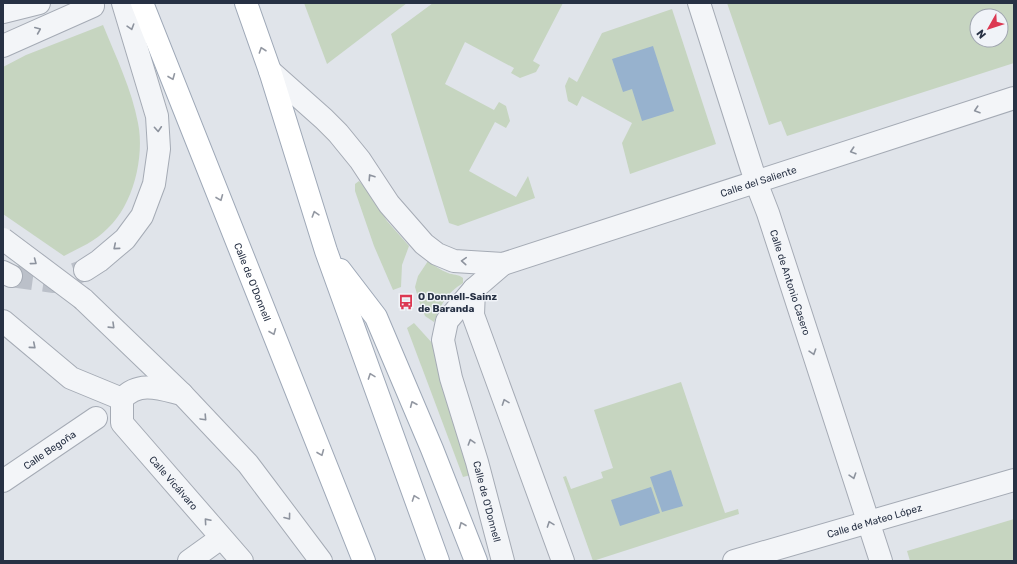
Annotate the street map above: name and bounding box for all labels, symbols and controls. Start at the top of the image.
north arrow [969,8,1009,48]
one-way arrow [126,23,134,30]
one-way arrow [34,27,42,35]
text: N [974,27,989,41]
one-way arrow [259,47,267,54]
one-way arrow [167,73,175,81]
one-way arrow [974,105,981,114]
one-way arrow [153,126,162,132]
one-way arrow [850,146,857,154]
street label: Calle del Saliente [719,164,799,200]
one-way arrow [369,174,376,181]
one-way arrow [215,195,223,202]
one-way arrow [311,211,320,218]
street label: Calle de Antonio Casero [767,228,812,337]
street label: Calle de O'Donnell [231,241,273,323]
one-way arrow [114,242,121,249]
one-way arrow [461,257,467,266]
one-way arrow [30,258,37,265]
place label: O Donnell-Sainz de Baranda [418,291,498,315]
bus stop icon: O Donnell-Sainz de Baranda [397,293,415,311]
one-way arrow [107,321,115,329]
one-way arrow [268,328,276,335]
one-way arrow [28,342,36,349]
one-way arrow [808,348,817,355]
one-way arrow [368,372,376,379]
one-way arrow [501,399,509,406]
one-way arrow [410,401,418,409]
one-way arrow [199,413,206,420]
street label: Calle Begoña [21,428,78,472]
one-way arrow [467,439,476,446]
one-way arrow [316,449,324,456]
street label: Calle Vicálvaro [146,454,200,513]
street label: Calle de O'Donnell [470,460,503,543]
one-way arrow [849,472,857,479]
one-way arrow [412,495,420,502]
street label: Calle de Mateo López [826,502,923,541]
one-way arrow [283,512,290,519]
one-way arrow [205,519,212,526]
one-way arrow [459,521,467,529]
one-way arrow [546,521,555,528]

